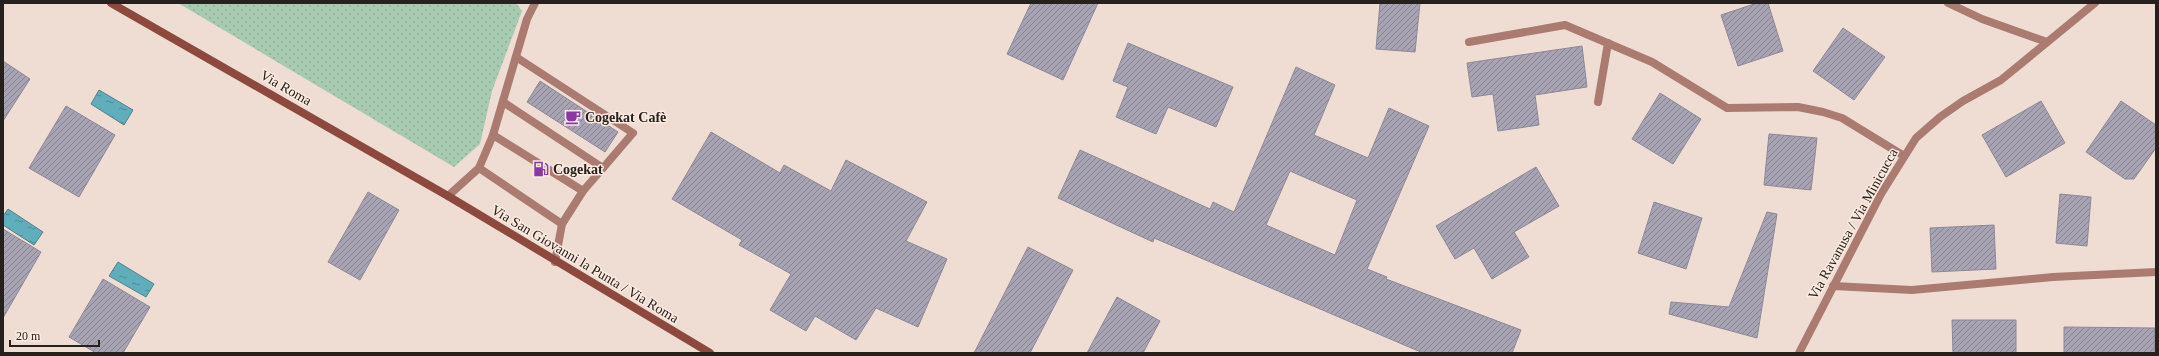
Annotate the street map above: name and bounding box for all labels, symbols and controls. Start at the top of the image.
street label: Via Roma [258,67,315,109]
cafe icon: Cogekat Cafè [564,108,582,126]
place label: Cogekat Cafè [585,110,666,125]
street label: Via Ravanusa / Via Minicucca [1805,145,1901,302]
fuel station icon: Cogekat [532,160,550,178]
place label: Cogekat [553,162,603,177]
street label: Via San Giovanni la Punta / Via Roma [489,202,682,326]
scale bar [10,322,99,348]
text: 20 m [16,329,41,343]

